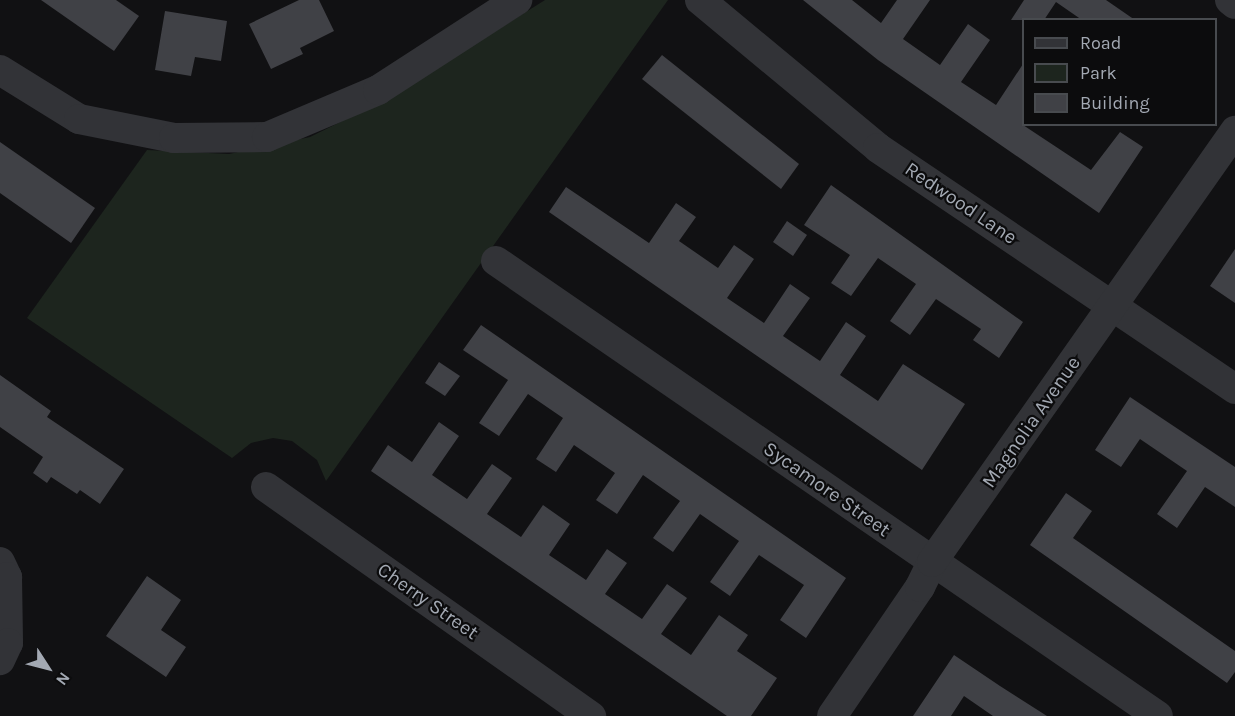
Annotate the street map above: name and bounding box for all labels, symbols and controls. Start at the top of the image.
legend [1022,18,1217,126]
text: Road [1080,32,1121,54]
text: Park [1080,62,1117,84]
text: Building [1080,92,1150,114]
street label: Redwood Lane [900,157,1022,249]
street label: Magnolia Avenue [977,351,1085,493]
street label: Sycamore Street [759,436,895,542]
street label: Cherry Street [373,557,483,645]
north arrow [18,638,78,698]
text: N [52,669,74,689]

